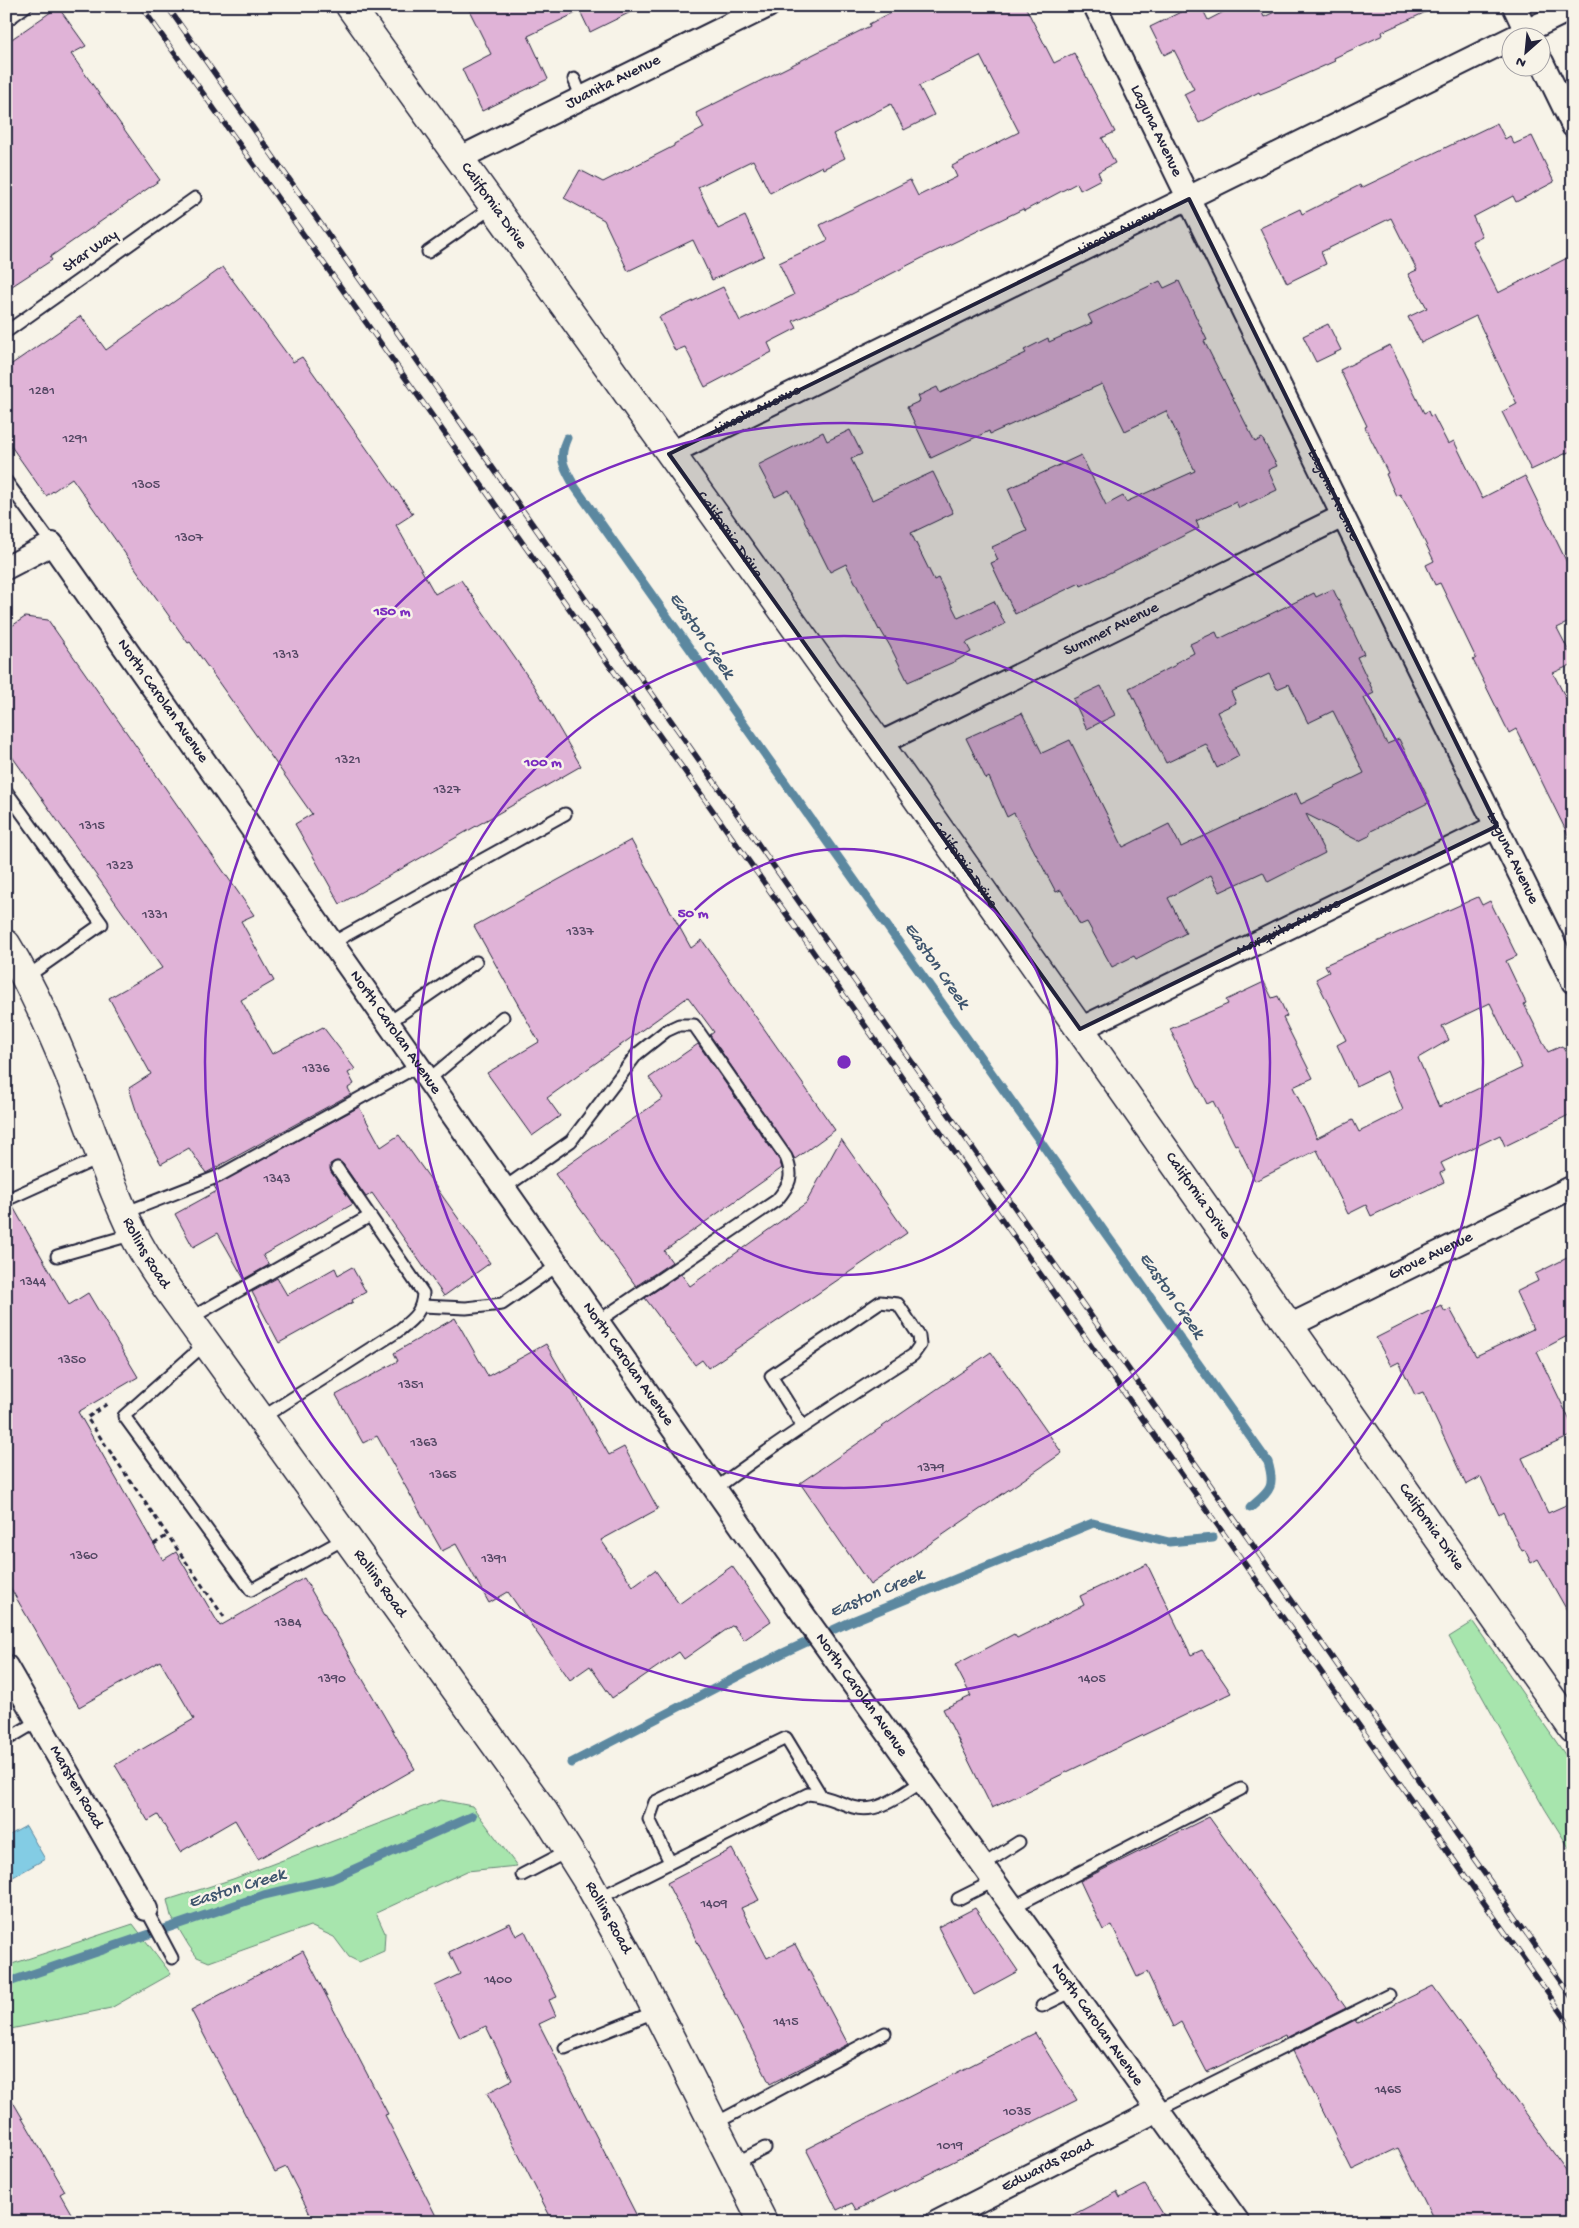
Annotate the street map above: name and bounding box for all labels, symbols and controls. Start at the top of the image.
north arrow [1502,28,1552,78]
street label: Juanita Avenue [563,51,665,114]
text: N [1513,52,1529,71]
street label: Laguna Avenue [1125,82,1186,181]
street label: California Drive [456,159,531,254]
street label: Lincoln Avenue [1075,201,1168,260]
street label: Star Way [60,226,122,278]
street label: Lincoln Avenue [712,381,805,439]
house number: 1281 [28,383,55,400]
house number: 1291 [61,431,88,448]
street label: Laguna Avenue [1303,446,1364,545]
house number: 1305 [131,477,160,494]
street label: California Drive [692,488,767,583]
house number: 1307 [174,530,204,547]
water label: Easton Creek [664,589,739,685]
street label: Summer Avenue [1061,598,1163,661]
text: 150 m [373,603,411,621]
street label: North Carolan Avenue [112,636,213,767]
house number: 1313 [272,647,299,664]
house number: 1321 [334,752,361,769]
text: 100 m [523,754,562,772]
house number: 1327 [432,782,461,799]
street label: Laguna Avenue [1481,809,1543,908]
house number: 1315 [78,818,105,835]
street label: California Drive [927,818,1002,913]
house number: 1323 [105,858,134,875]
street label: Marquita Avenue [1233,894,1344,961]
text: 50 m [678,905,709,923]
house number: 1331 [141,907,168,924]
water label: Easton Creek [899,919,974,1015]
house number: 1337 [565,924,594,941]
street label: North Carolan Avenue [345,967,445,1099]
centre of rings [835,1053,853,1071]
house number: 1336 [301,1061,331,1078]
street label: California Drive [1160,1149,1235,1244]
house number: 1343 [263,1171,290,1188]
street label: Rollins Road [118,1215,175,1294]
street label: Grove Avenue [1386,1228,1477,1285]
water label: Easton Creek [1134,1249,1209,1345]
house number: 1344 [19,1274,46,1291]
street label: North Carolan Avenue [578,1299,678,1430]
house number: 1350 [57,1352,86,1369]
house number: 1351 [397,1377,424,1394]
house number: 1363 [409,1435,438,1452]
house number: 1379 [916,1460,945,1477]
house number: 1365 [428,1467,457,1484]
street label: California Drive [1394,1480,1468,1575]
street label: Rollins Road [349,1546,411,1623]
house number: 1360 [69,1548,98,1565]
house number: 1391 [480,1551,507,1568]
water label: Easton Creek [827,1564,929,1623]
house number: 1384 [273,1615,302,1632]
street label: North Carolan Avenue [811,1630,912,1761]
house number: 1390 [317,1671,346,1688]
house number: 1405 [1077,1671,1106,1688]
street label: Marsten Road [45,1742,108,1834]
water label: Easton Creek [186,1864,290,1914]
street label: Rollins Road [580,1878,636,1959]
house number: 1409 [699,1896,728,1913]
street label: North Carolan Avenue [1046,1959,1148,2090]
house number: 1400 [483,1972,512,1989]
house number: 1415 [772,2014,799,2031]
house number: 1465 [1374,2082,1401,2099]
house number: 1035 [1002,2104,1031,2121]
street label: Edwards Road [999,2134,1098,2197]
house number: 1019 [936,2138,963,2155]

